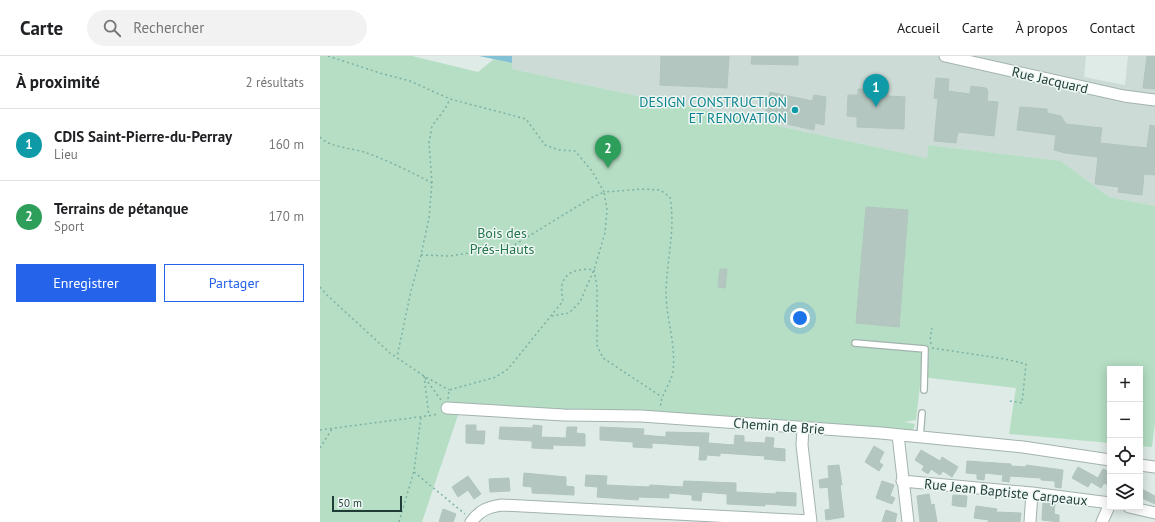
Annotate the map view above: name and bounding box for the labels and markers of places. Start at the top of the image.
pin: 1 [863,74,889,107]
place label: DESIGN CONSTRUCTION ET RENOVATION [639,93,787,127]
marker: DESIGN CONSTRUCTION ET RENOVATION [790,105,800,115]
pin: 2 [595,135,621,168]

